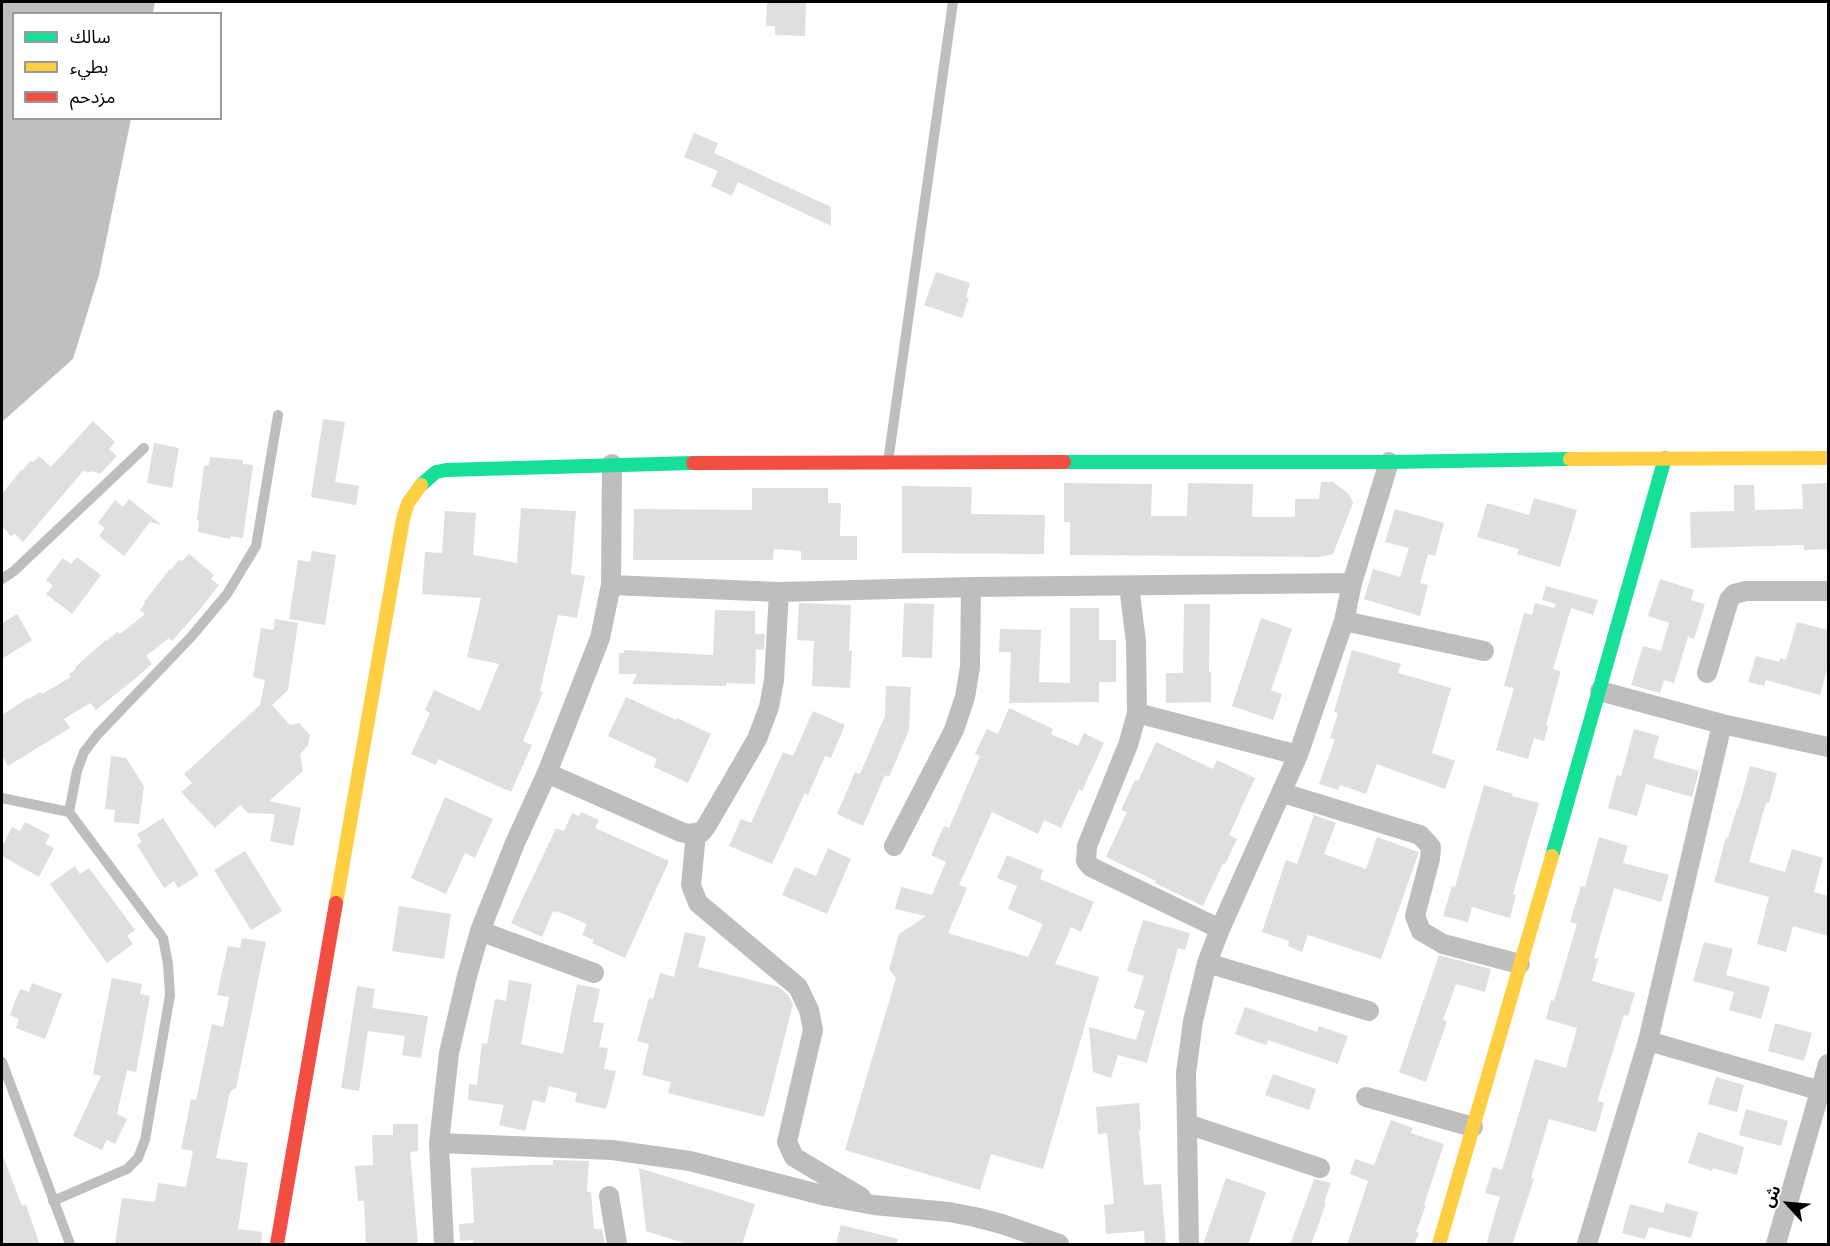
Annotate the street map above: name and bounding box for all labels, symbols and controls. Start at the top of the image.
legend [12,12,222,120]
text: سالك [70,26,111,47]
text: بطيء [70,56,108,77]
text: مزدحم [70,86,115,107]
north arrow [1758,1174,1818,1234]
text: ش [1758,1182,1785,1210]

